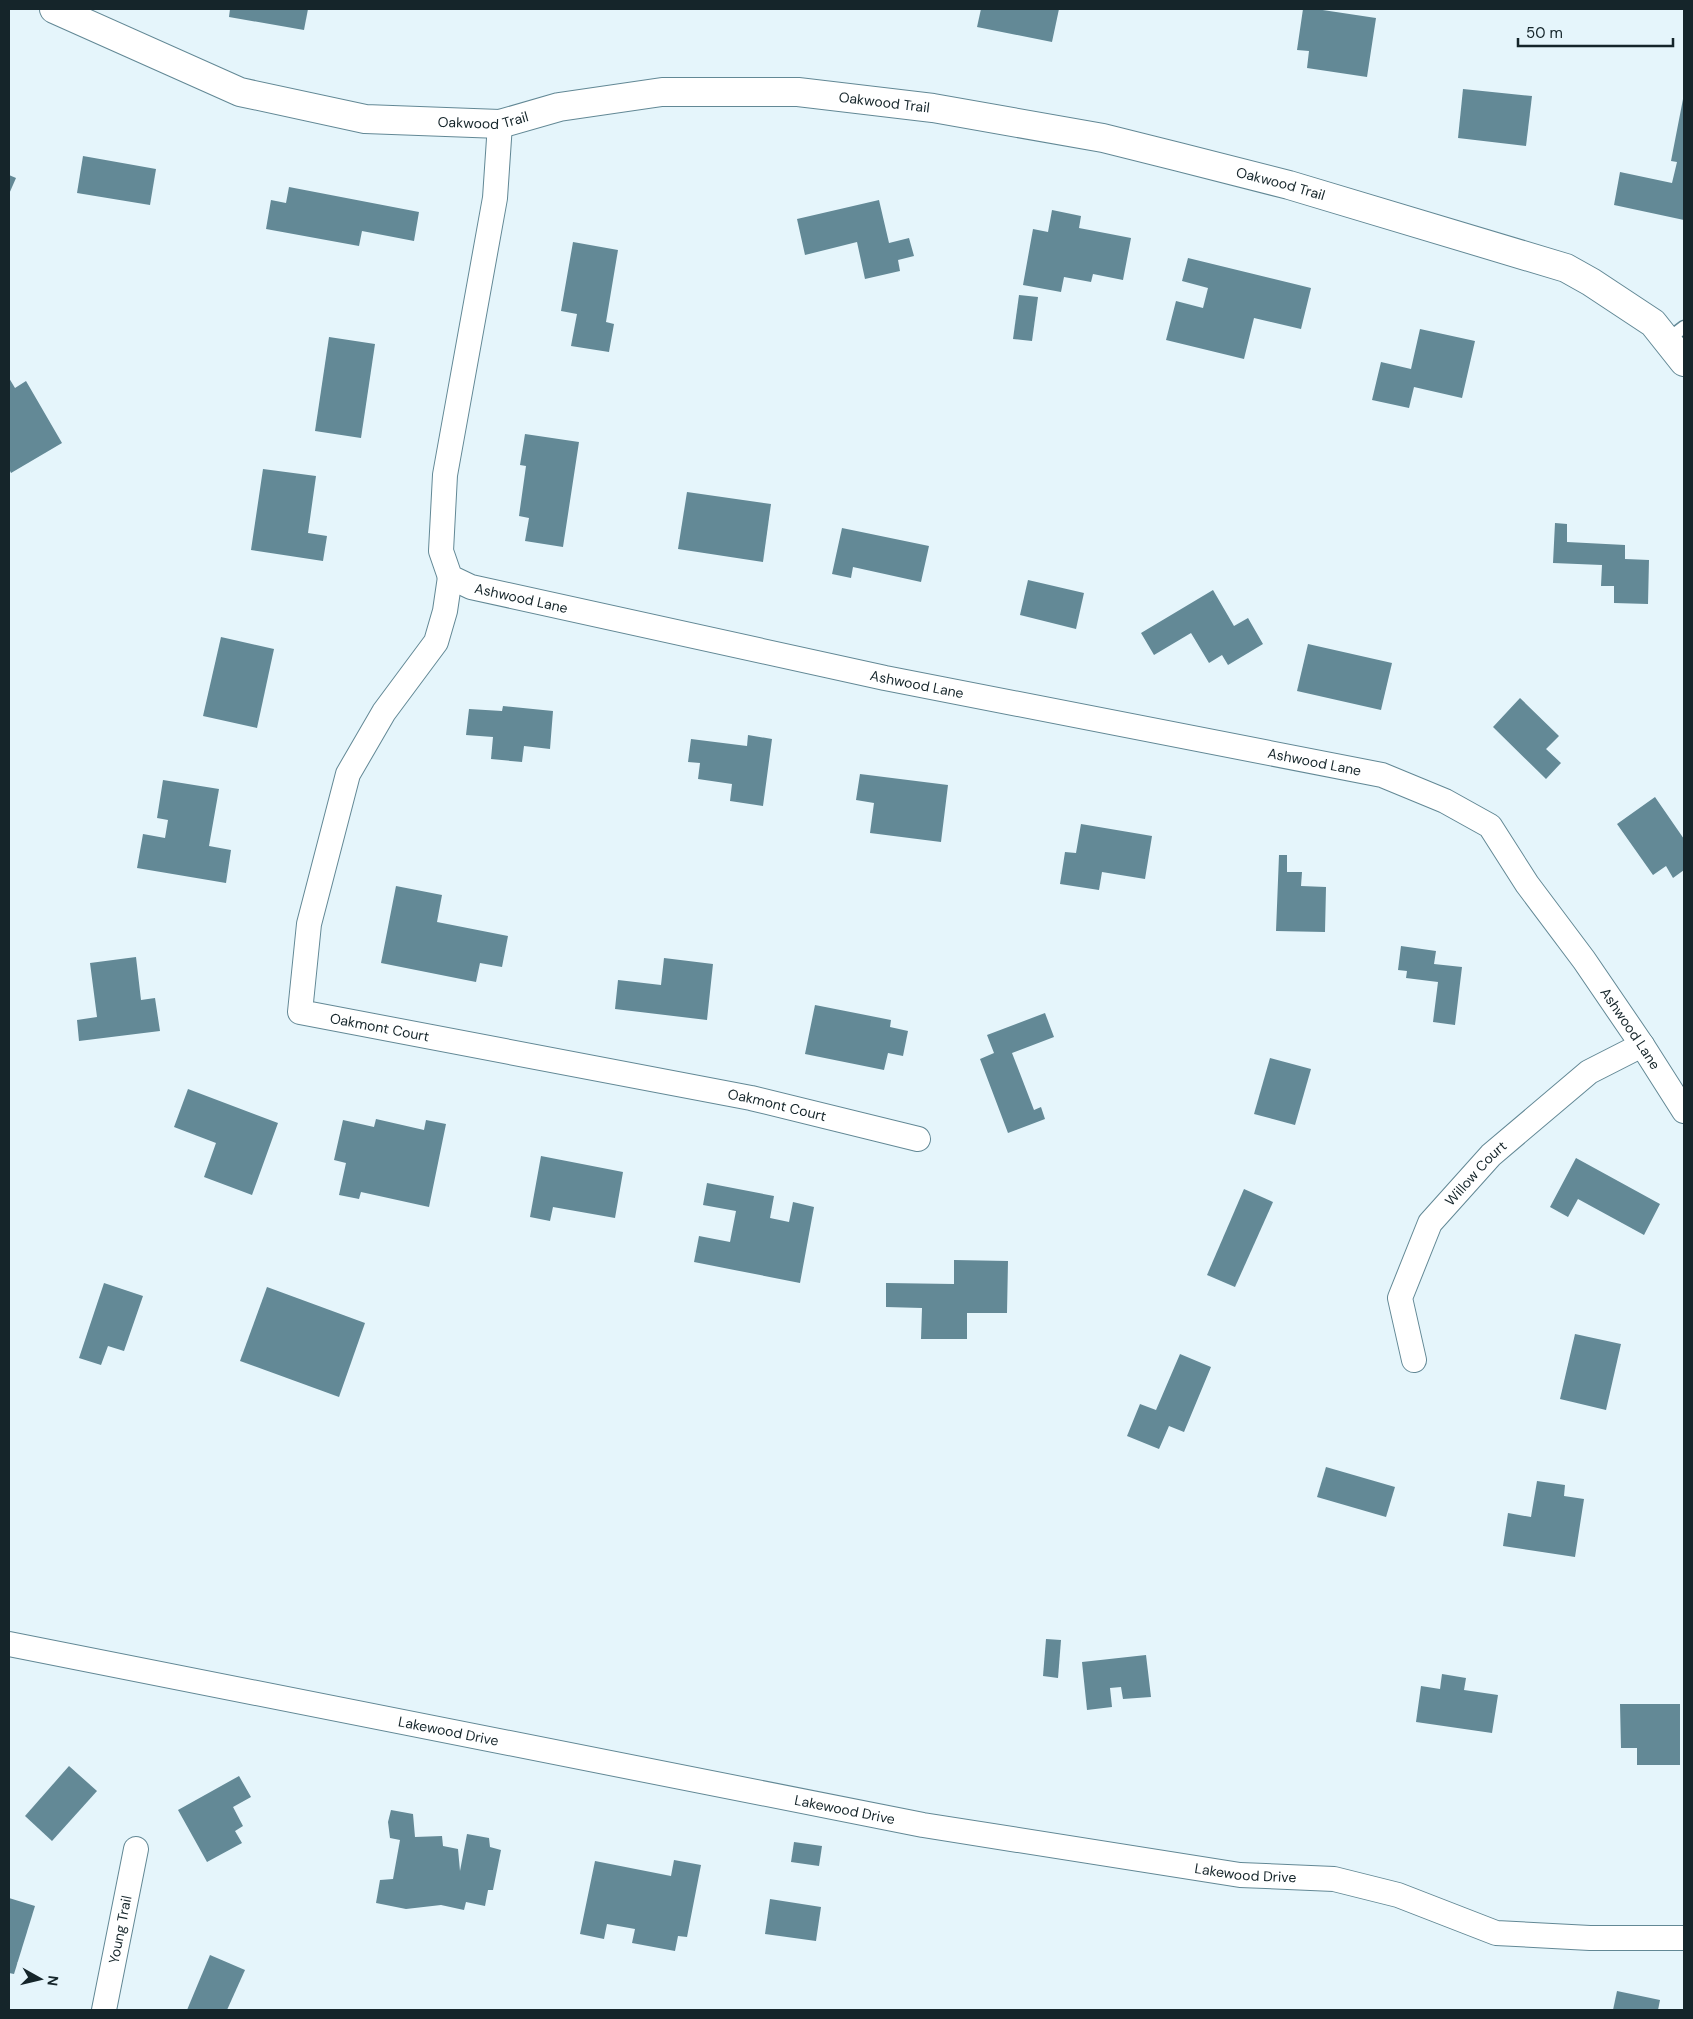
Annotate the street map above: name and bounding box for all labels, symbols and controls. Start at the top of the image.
scale bar [1518,15,1673,47]
text: 50 m [1526,23,1563,43]
street label: Oakwood Trail [838,88,931,117]
street label: Oakwood Trail [437,107,530,133]
street label: Oakwood Trail [1234,163,1327,204]
street label: Ashwood Lane [473,579,570,617]
street label: Ashwood Lane [869,666,965,702]
street label: Ashwood Lane [1266,744,1363,780]
street label: Ashwood Lane [1596,984,1664,1073]
street label: Oakmont Court [328,1009,431,1045]
street label: Oakmont Court [726,1085,828,1125]
street label: Willow Court [1441,1137,1510,1209]
street label: Lakewood Drive [397,1712,500,1750]
street label: Lakewood Drive [793,1791,897,1828]
street label: Lakewood Drive [1193,1859,1297,1886]
street label: Young Trail [104,1894,136,1965]
north arrow [15,1954,65,2004]
text: N [43,1974,62,1987]

